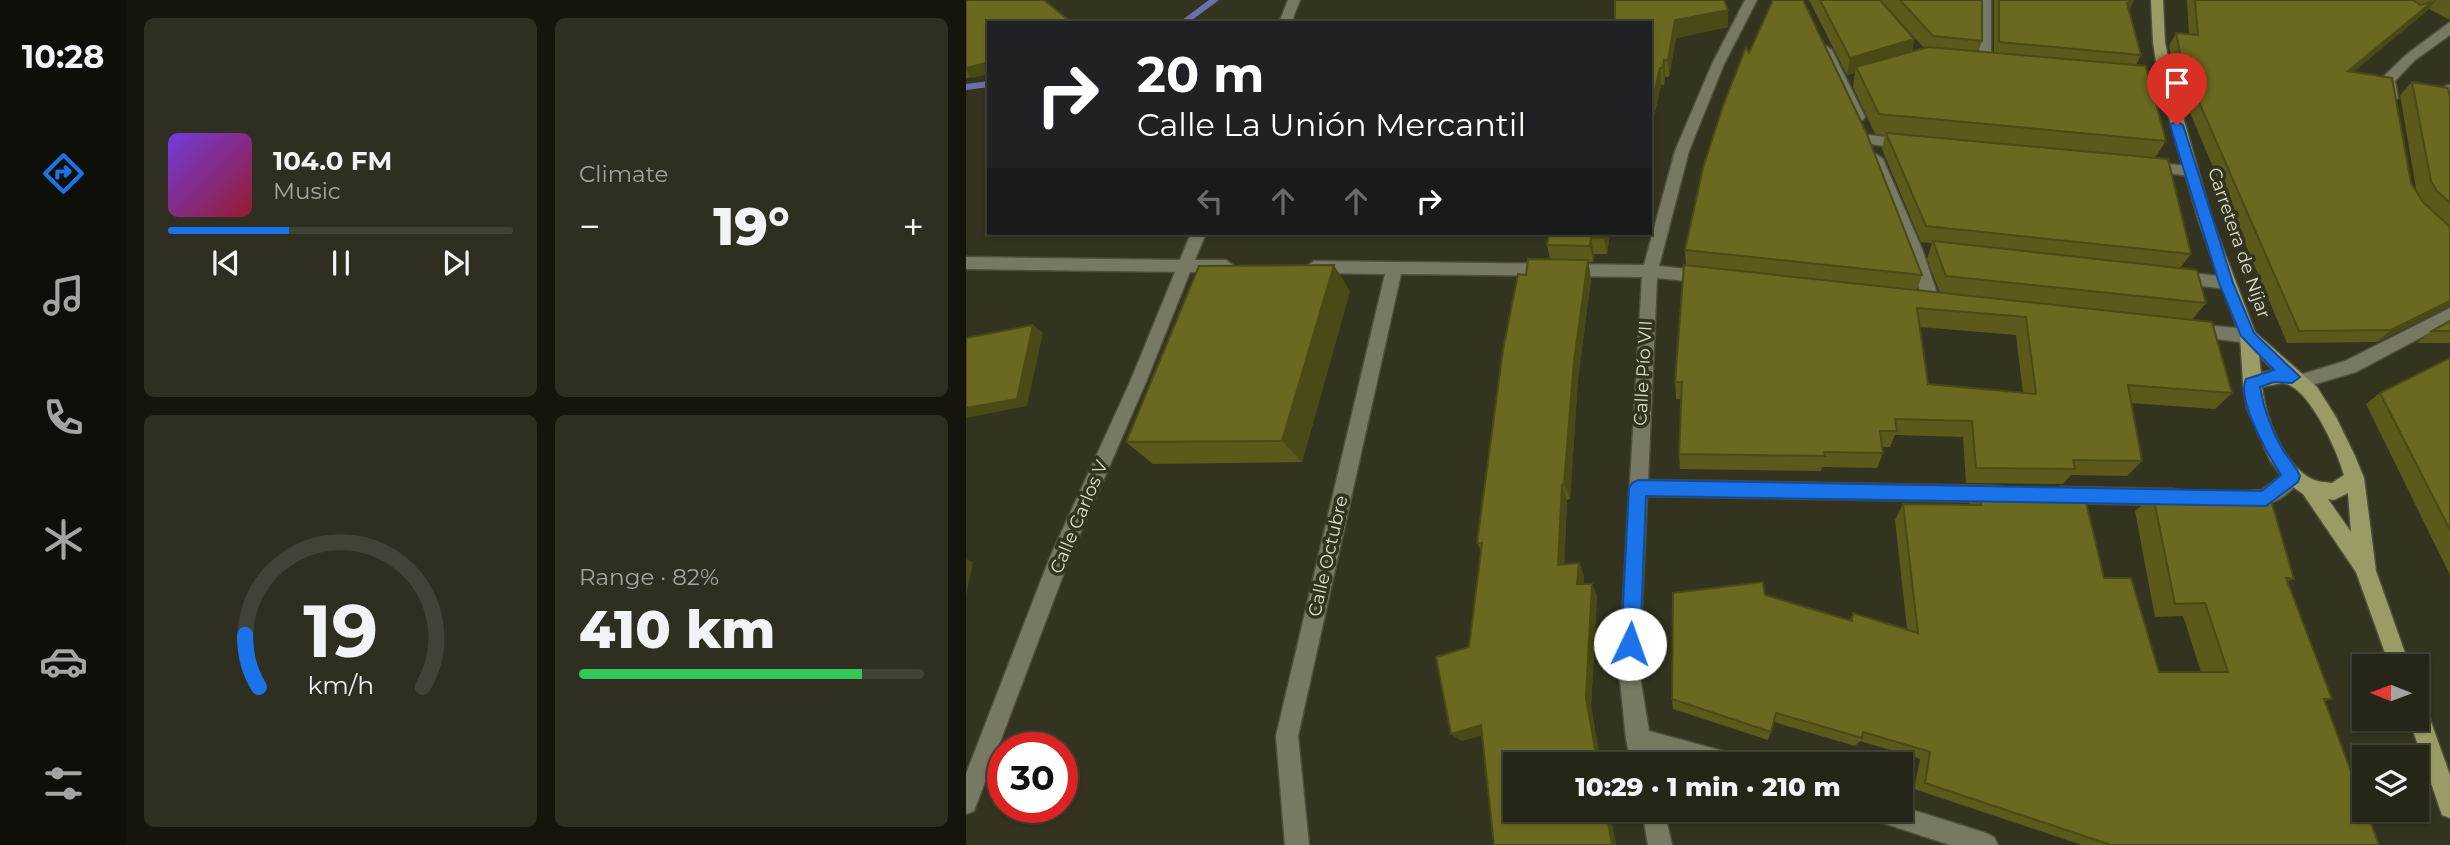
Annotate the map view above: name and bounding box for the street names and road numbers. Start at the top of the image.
street label: Carretera de Níjar [2203,165,2275,321]
street label: Calle Pío VII [1629,320,1657,426]
street label: Calle Carlos V [1045,457,1113,577]
street label: Calle Octubre [1303,493,1353,619]

